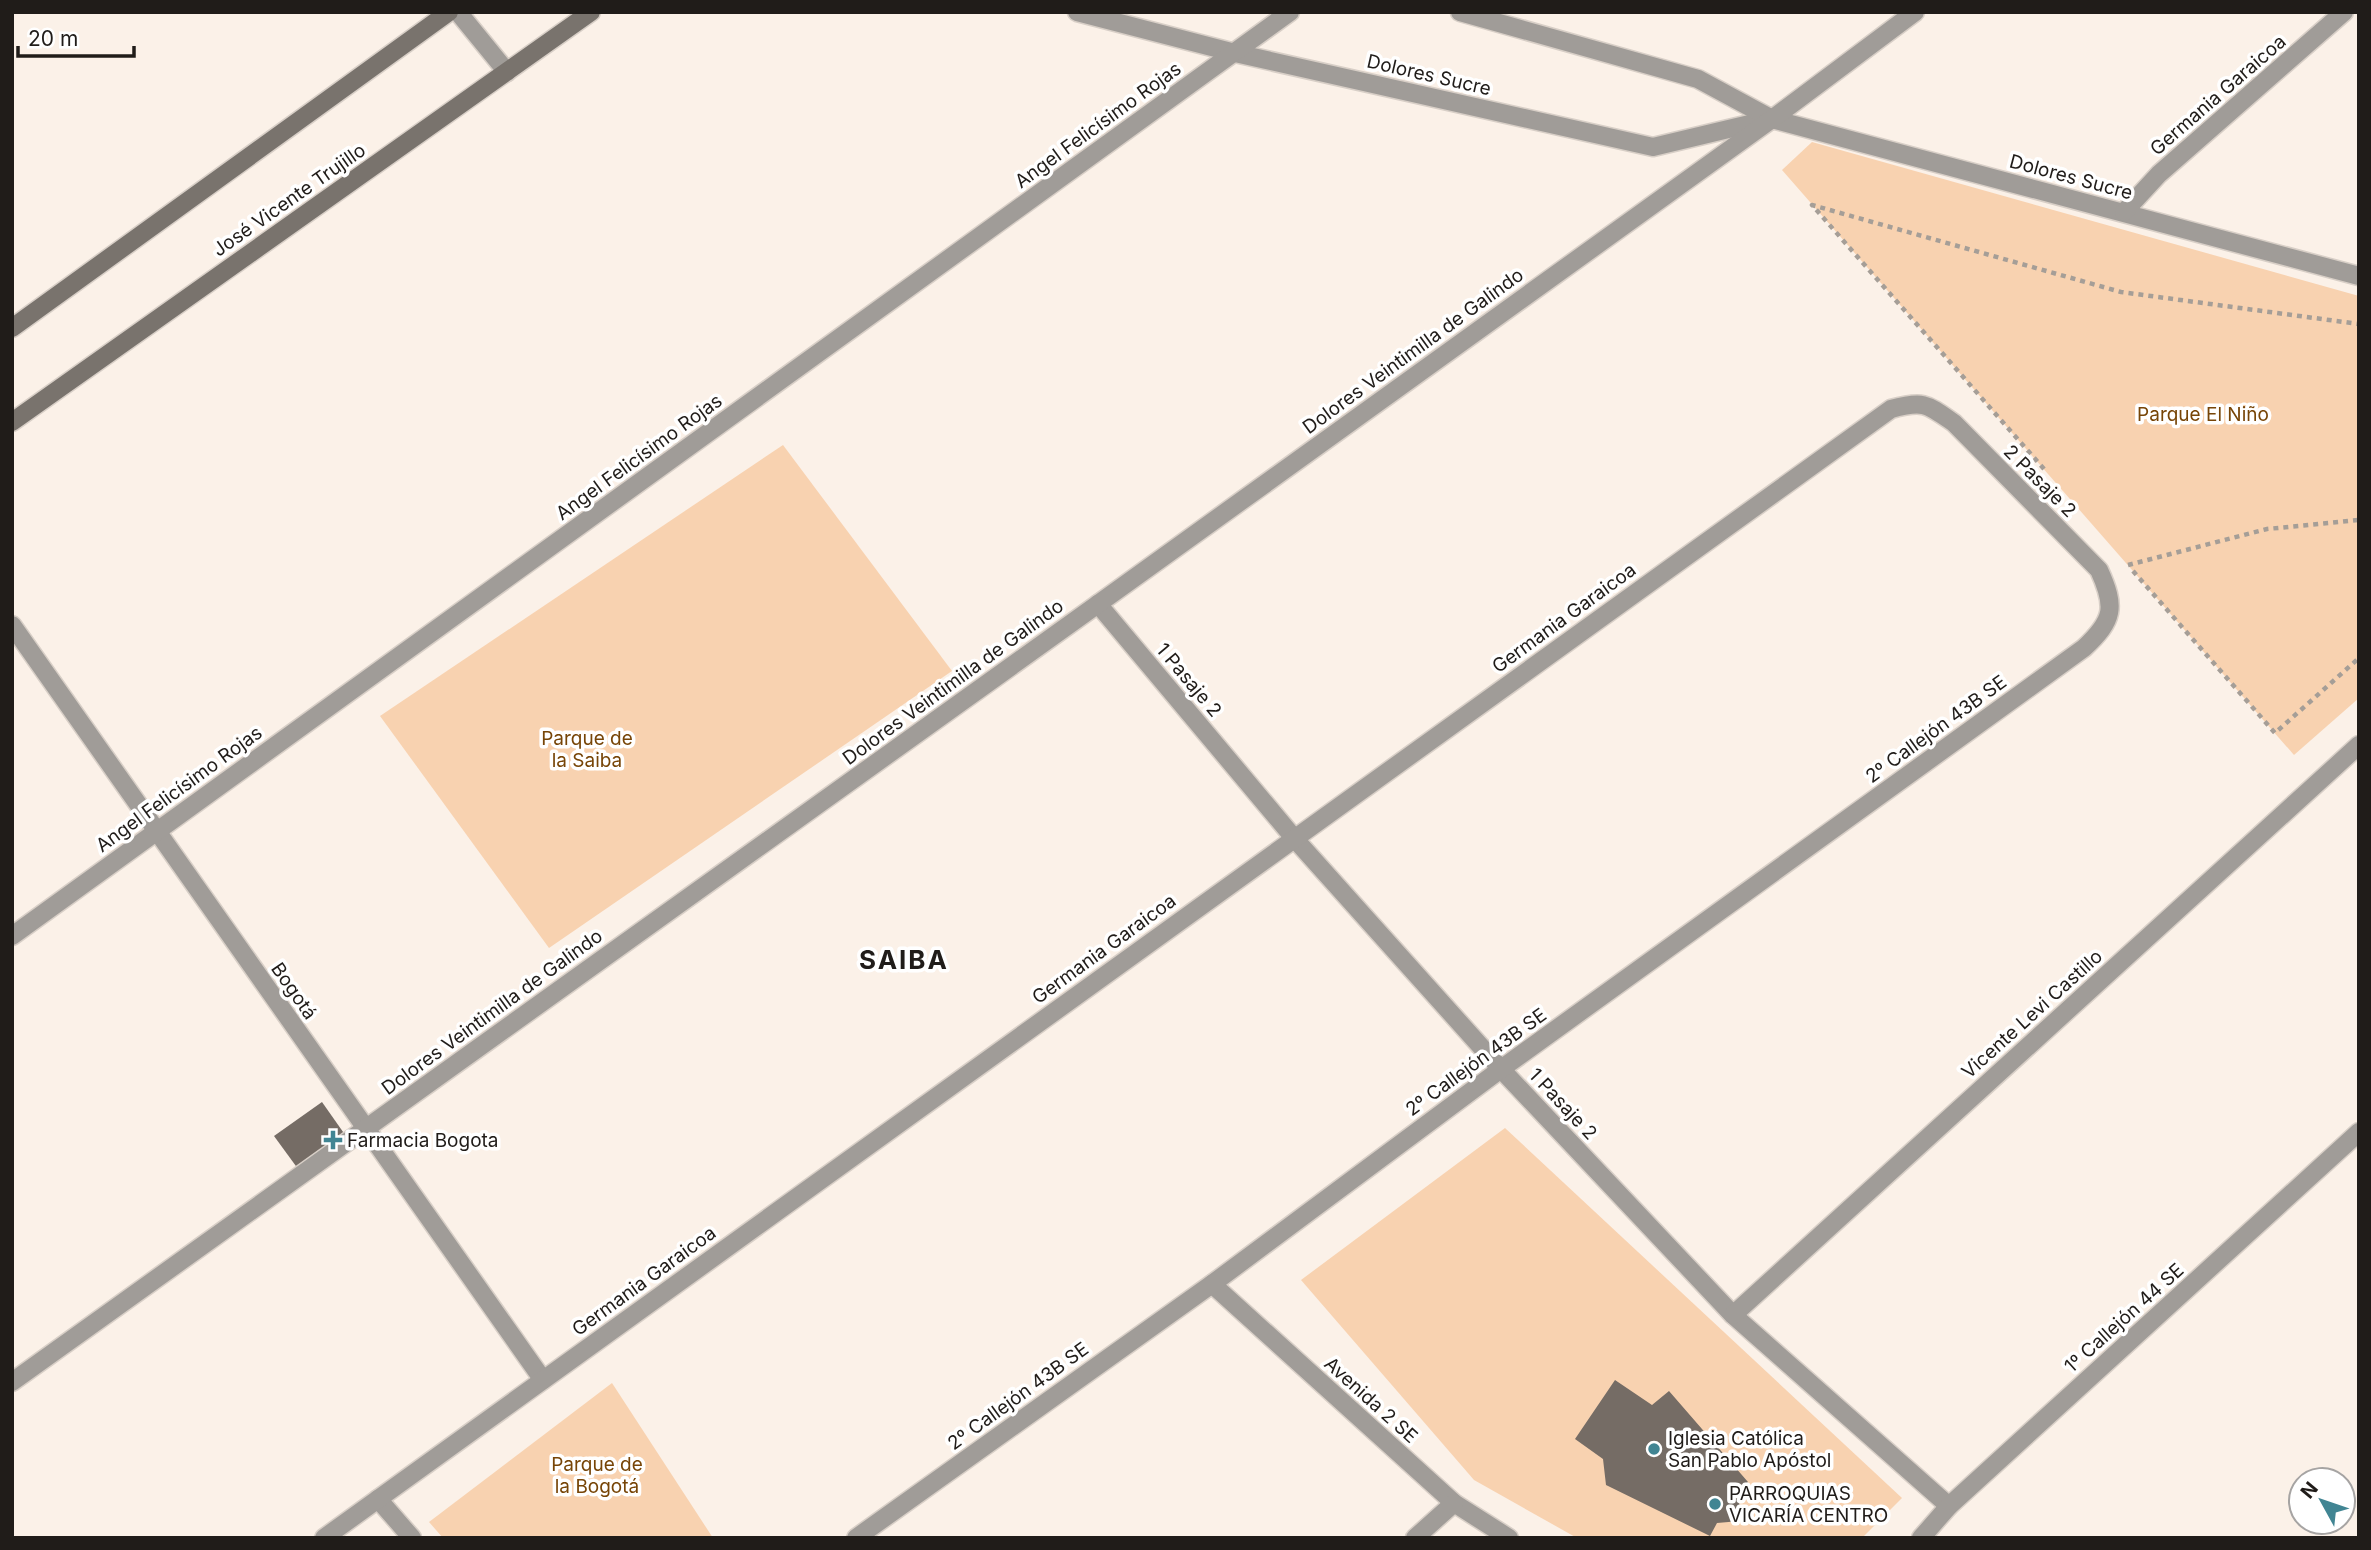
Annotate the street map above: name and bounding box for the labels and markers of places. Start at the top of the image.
place label: Farmacia Bogota [347,1129,499,1152]
marker: Farmacia Bogota [325,1132,341,1148]
place label: Iglesia Católica San Pablo Apóstol [1668,1427,1831,1472]
marker: Iglesia Católica San Pablo Apóstol [1646,1441,1662,1457]
place label: PARROQUIAS VICARÍA CENTRO [1729,1482,1888,1527]
marker: PARROQUIAS VICARÍA CENTRO [1707,1496,1723,1512]

